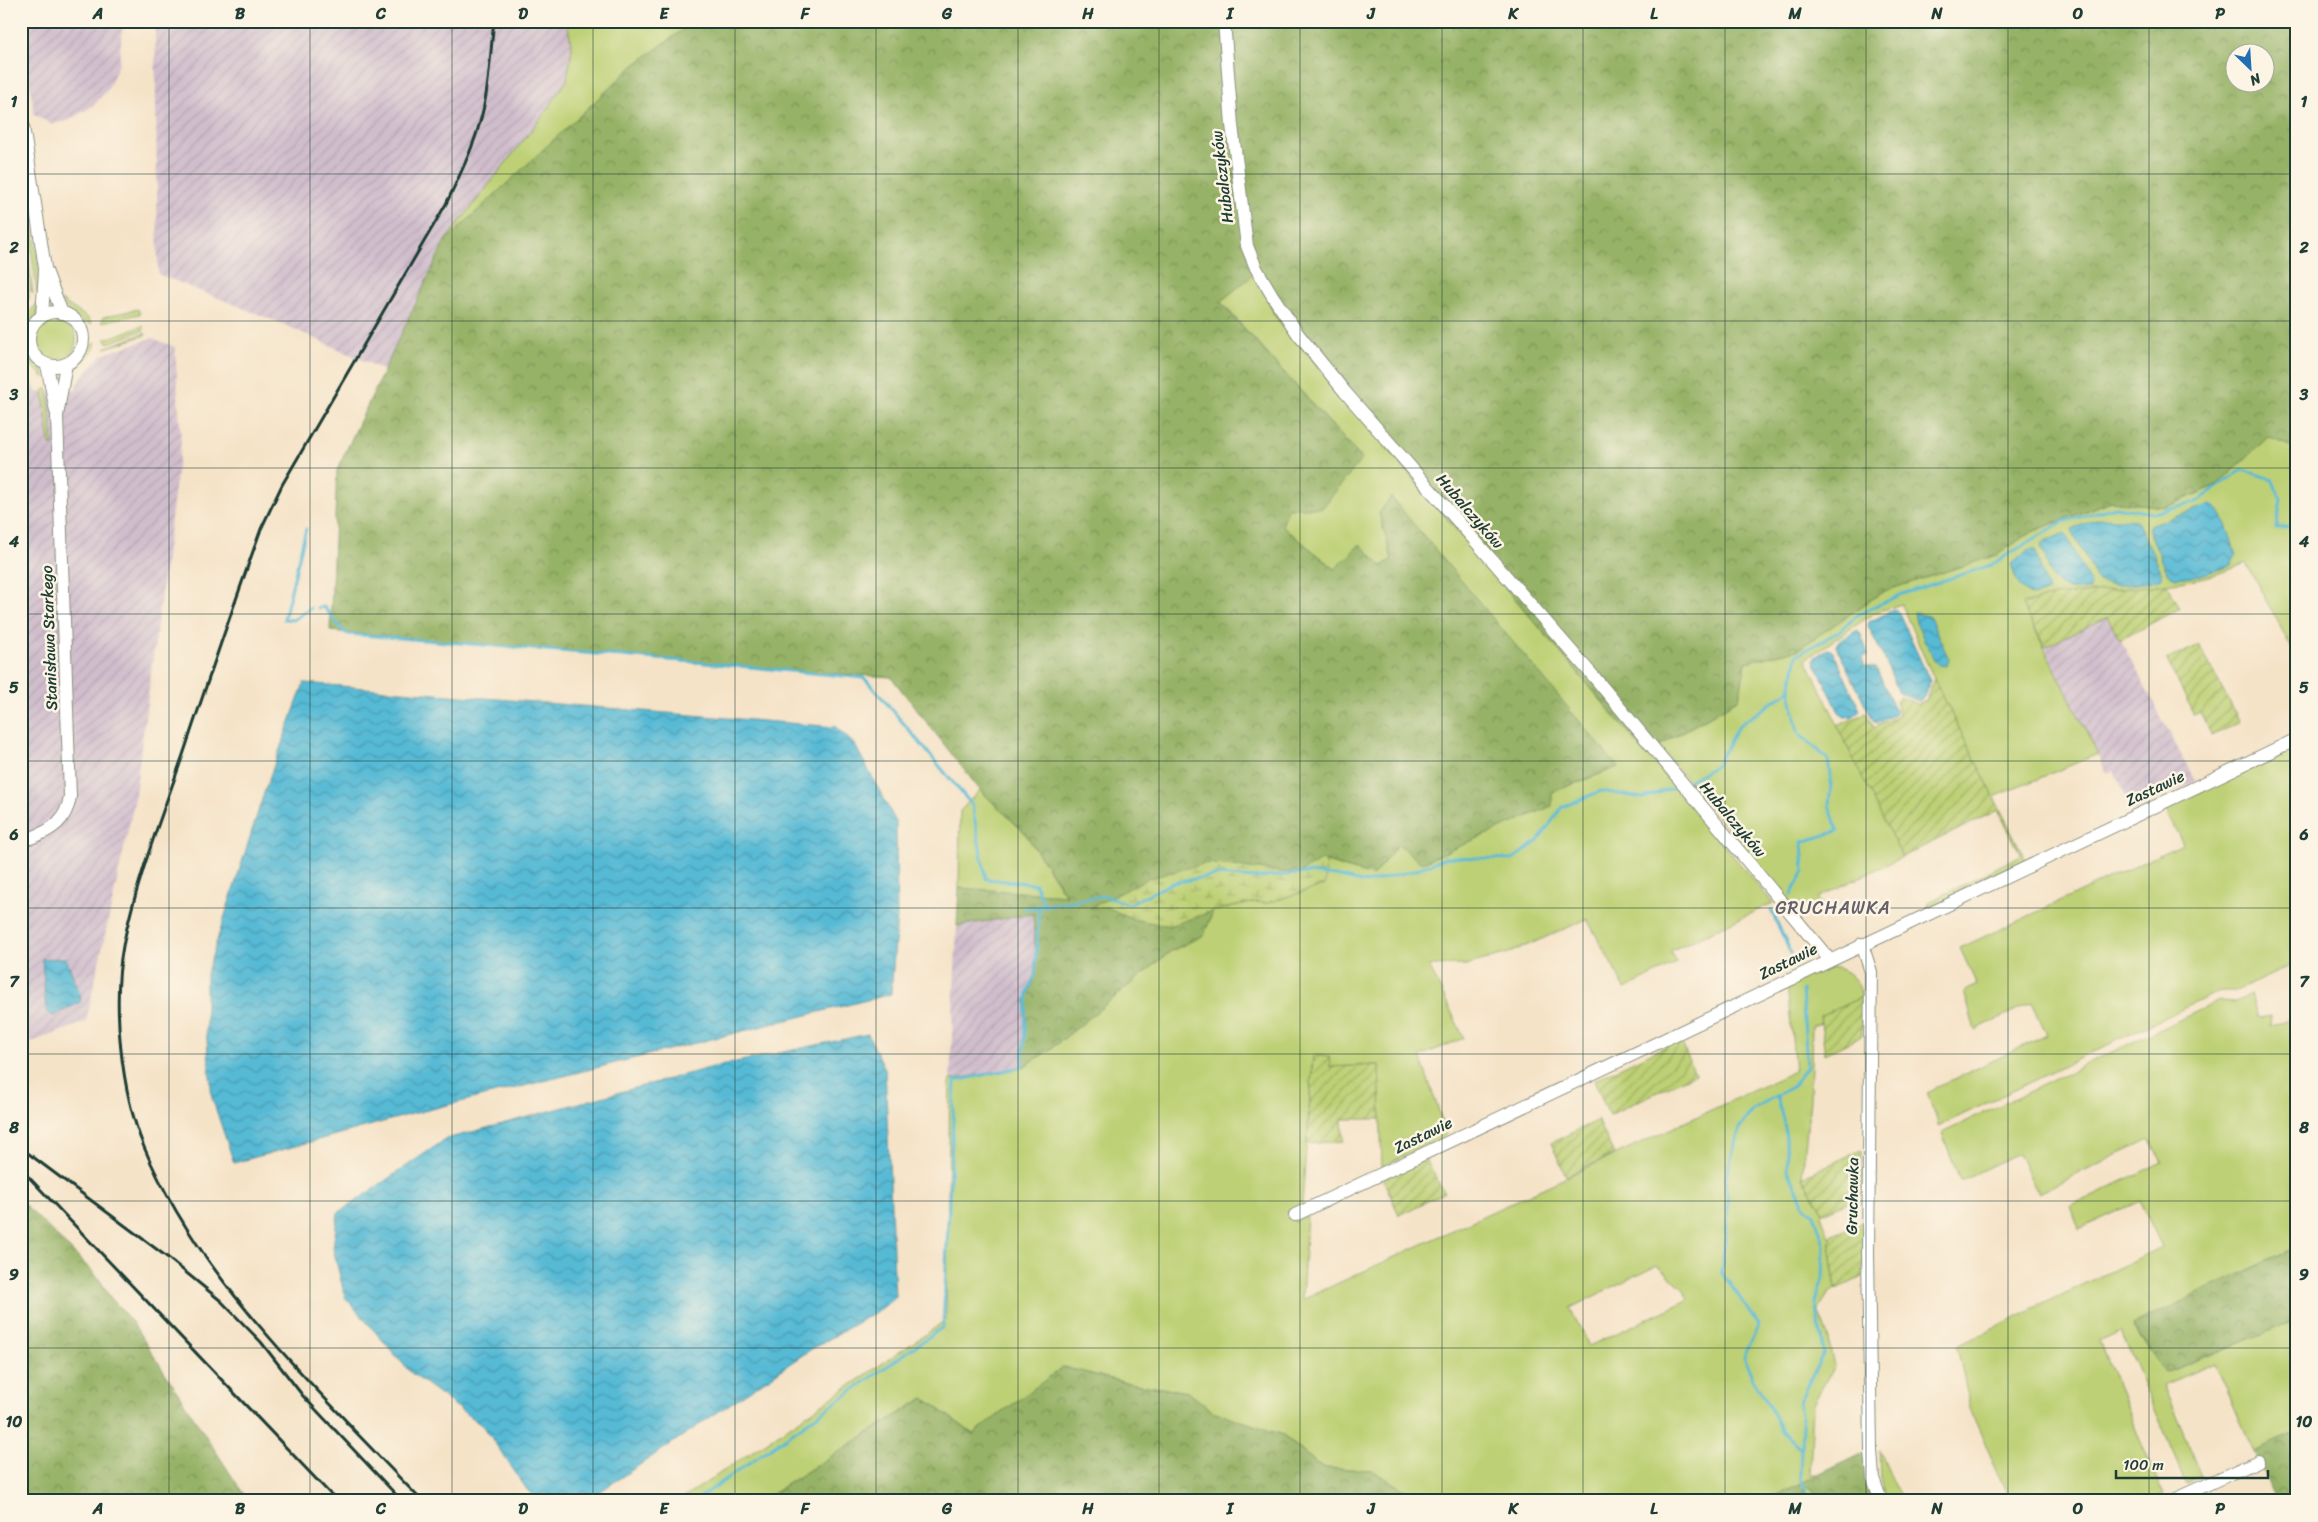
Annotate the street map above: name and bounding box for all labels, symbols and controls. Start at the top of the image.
text: A [92,0,103,28]
text: B [235,0,246,28]
text: C [375,0,387,28]
text: D [518,0,528,28]
text: E [660,0,670,28]
text: F [800,0,811,28]
text: G [941,0,953,28]
text: H [1081,0,1094,28]
text: I [1226,0,1235,28]
text: J [1366,0,1376,28]
text: K [1507,0,1519,28]
text: L [1650,0,1658,28]
text: M [1787,0,1802,28]
text: N [1930,0,1943,28]
text: O [2072,0,2084,28]
text: P [2215,0,2225,28]
north arrow [2226,42,2276,92]
text: N [2245,66,2266,93]
text: 1 [11,87,18,116]
text: 1 [2301,87,2308,116]
street label: Hubalczyków [1202,128,1242,225]
text: 2 [8,233,19,262]
text: 2 [2298,233,2309,262]
text: 3 [9,380,19,409]
text: 3 [2299,380,2309,409]
street label: Hubalczyków [1429,466,1512,556]
text: 4 [8,527,19,556]
text: 4 [2298,527,2309,556]
street label: Stanisława Starkego [32,565,66,711]
text: 5 [9,673,19,702]
text: 5 [2299,673,2309,702]
street label: Zastawie [2120,762,2190,814]
street label: Hubalczyków [1692,774,1775,865]
text: 6 [8,820,19,849]
text: 6 [2298,820,2309,849]
district label: GRUCHAWKA [1775,892,1891,924]
street label: Zastawie [1753,934,1823,988]
text: 7 [9,967,20,996]
text: 7 [2299,967,2310,996]
street label: Zastawie [1388,1108,1458,1162]
text: 8 [8,1113,19,1142]
text: 8 [2298,1113,2309,1142]
street label: Gruchawka [1837,1157,1867,1235]
text: 9 [9,1260,19,1289]
text: 9 [2299,1260,2309,1289]
text: 10 [6,1407,22,1436]
text: 10 [2296,1407,2312,1436]
scale bar [2116,1447,2268,1479]
text: 100 m [2123,1452,2164,1478]
text: A [92,1494,103,1522]
text: B [235,1494,246,1522]
text: C [375,1494,387,1522]
text: D [518,1494,528,1522]
text: E [660,1494,670,1522]
text: F [800,1494,811,1522]
text: G [941,1494,953,1522]
text: H [1081,1494,1094,1522]
text: I [1226,1494,1235,1522]
text: J [1366,1494,1376,1522]
text: K [1507,1494,1519,1522]
text: L [1650,1494,1658,1522]
text: M [1787,1494,1802,1522]
text: N [1930,1494,1943,1522]
text: O [2072,1494,2084,1522]
text: P [2215,1494,2225,1522]

